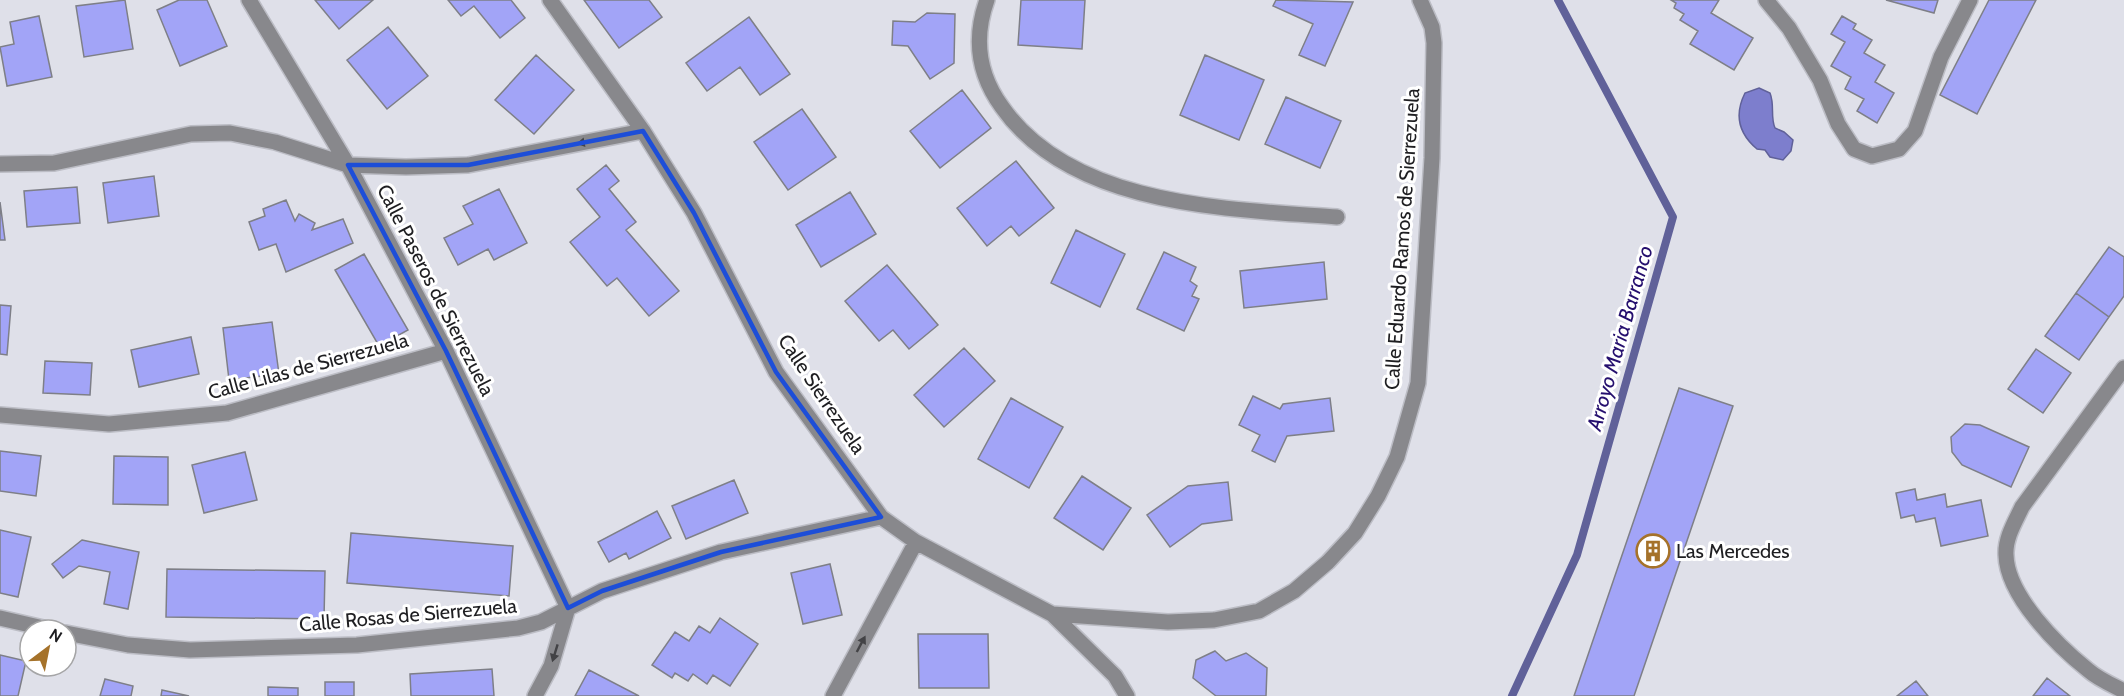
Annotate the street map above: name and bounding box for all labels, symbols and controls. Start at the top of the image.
street label: Calle Eduardo Ramos de Sierrezuela [1379,87,1425,391]
one-way arrow [576,138,595,147]
street label: Calle Paseros de Sierrezuela [372,180,500,400]
water label: Arroyo Maria Barranco [1581,243,1658,434]
street label: Calle Lilas de Sierrezuela [205,328,411,404]
street label: Calle Sierrezuela [773,330,871,459]
building icon: Las Mercedes [1635,533,1671,569]
place label: Las Mercedes [1676,539,1790,563]
street label: Calle Rosas de Sierrezuela [298,593,518,636]
north arrow [18,618,78,678]
text: N [46,625,66,647]
one-way arrow [856,636,866,653]
one-way arrow [550,644,559,662]

